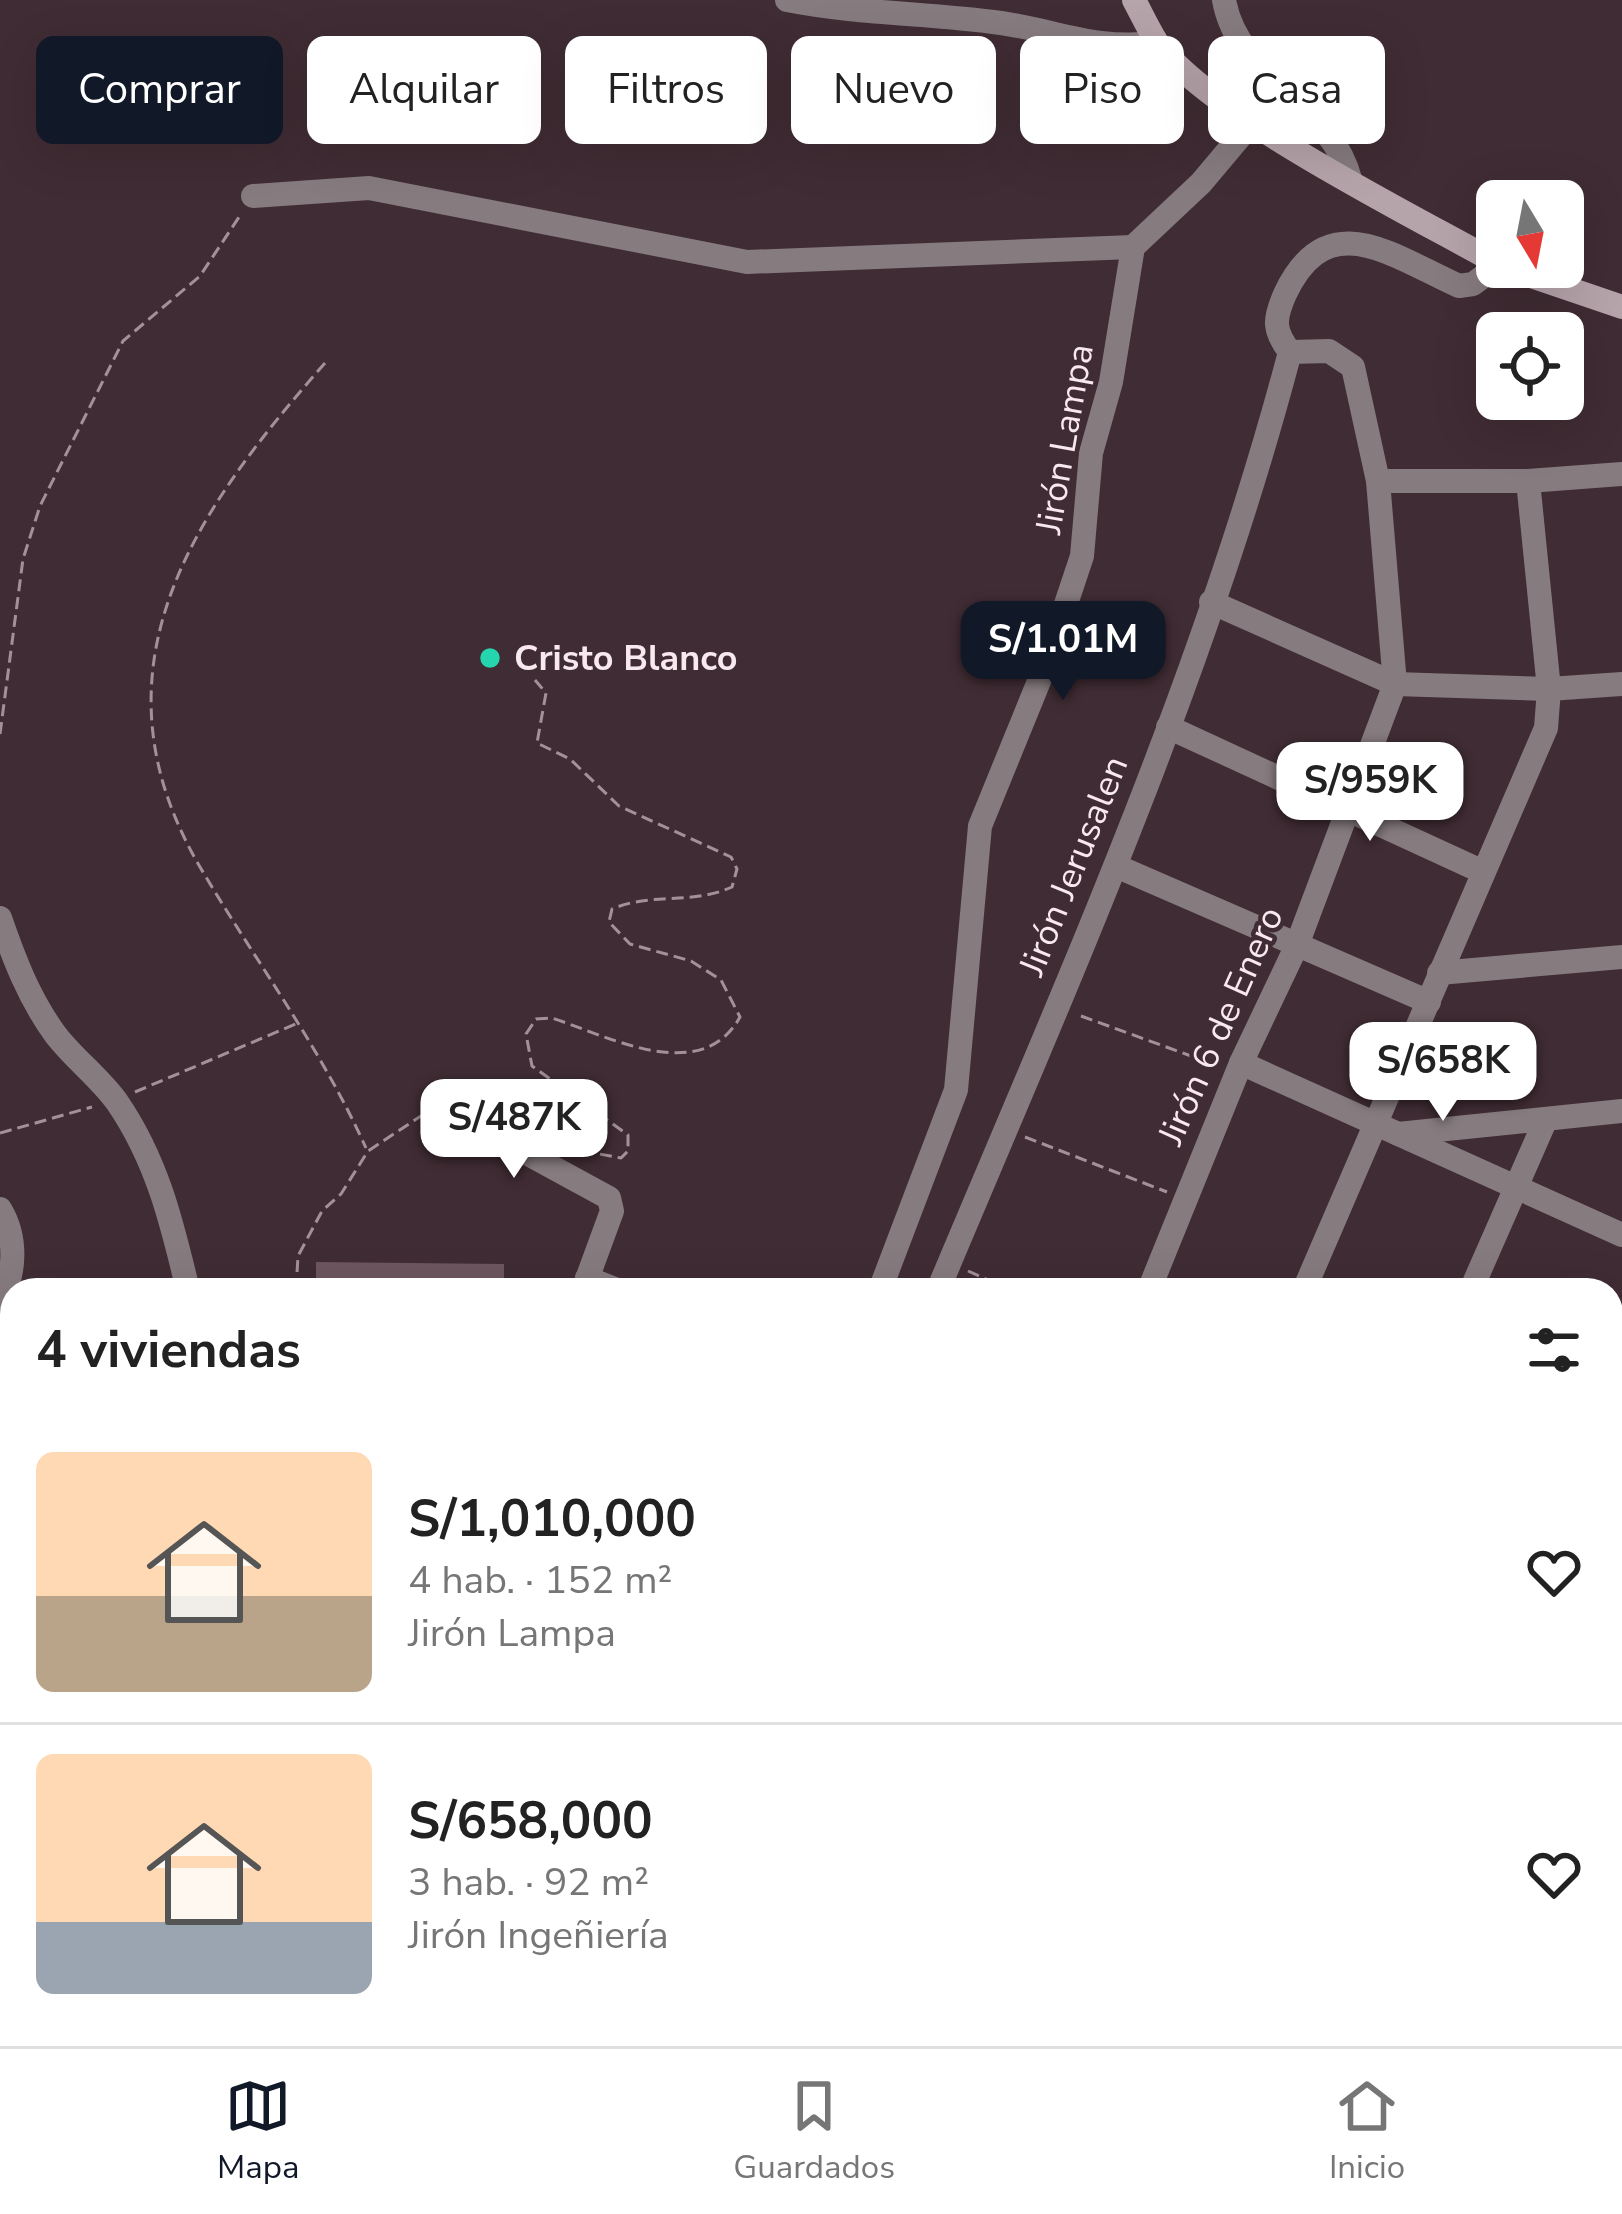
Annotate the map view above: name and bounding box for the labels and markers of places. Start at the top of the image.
pin: S/1.01M [952,601,1174,703]
place label: Cristo Blanco [514,634,738,683]
marker: Cristo Blanco [477,645,503,671]
pin: S/959K [1272,742,1468,844]
pin: S/658K [1345,1022,1541,1124]
pin: S/487K [416,1079,612,1181]

